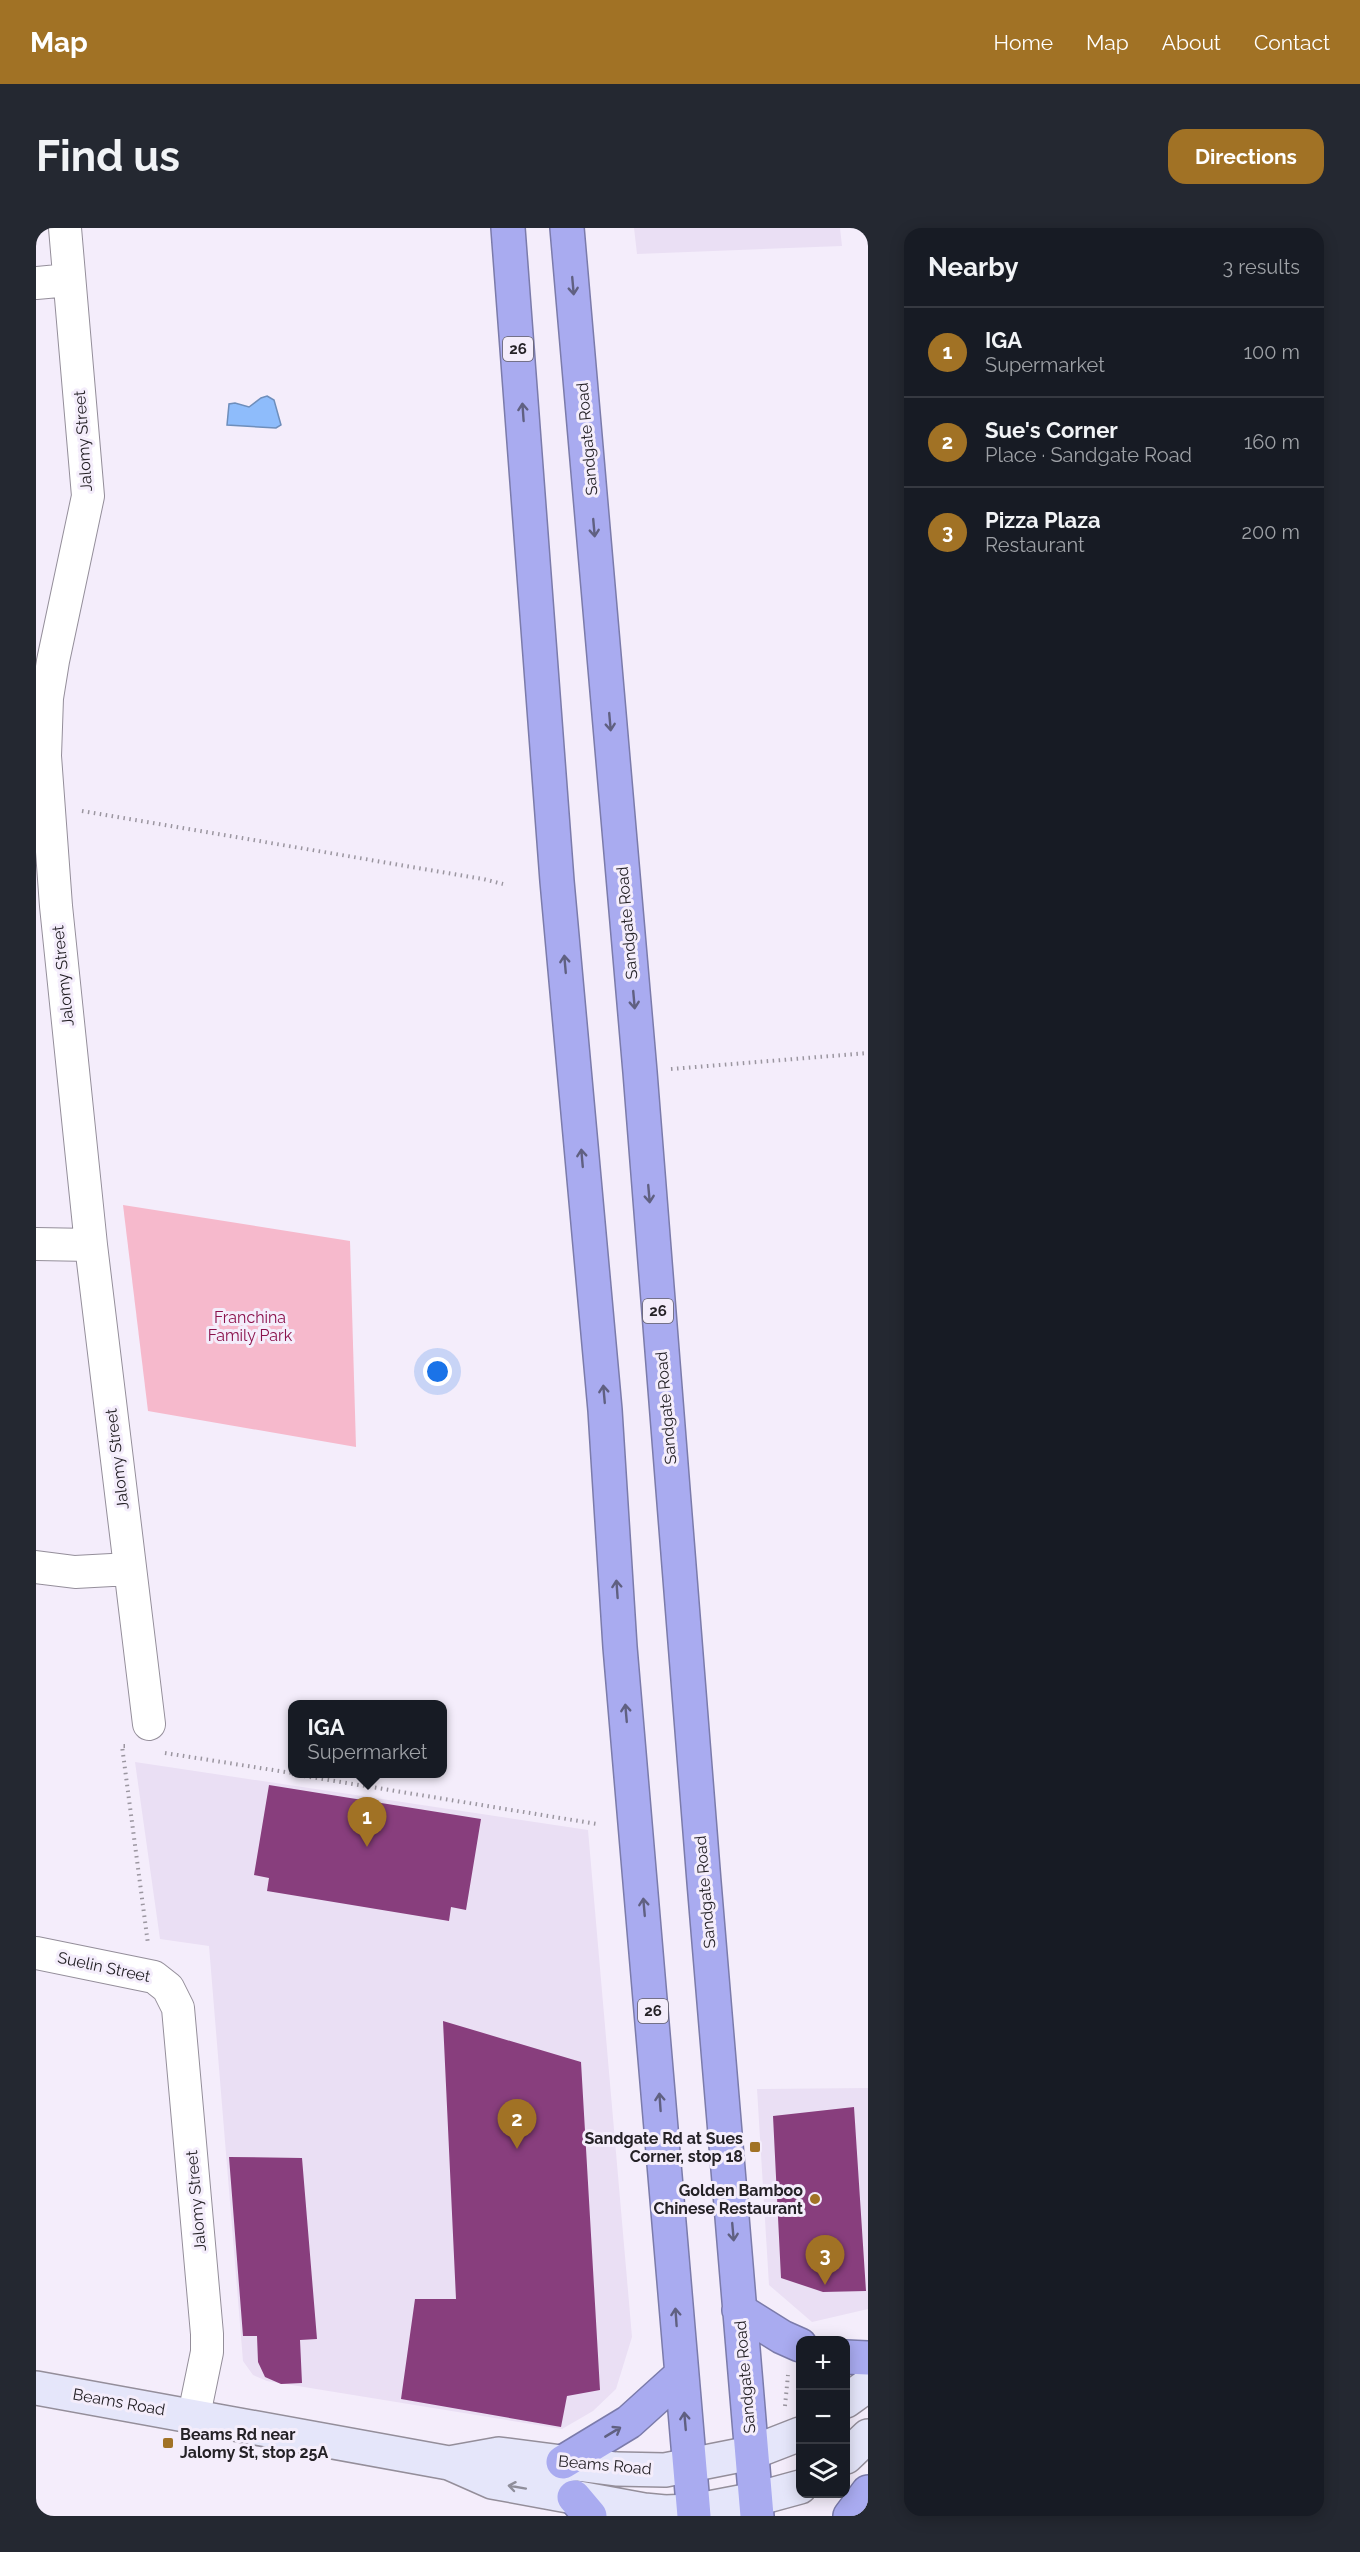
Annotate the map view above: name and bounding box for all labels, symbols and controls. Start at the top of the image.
text: Map [30,26,88,59]
text: Home [994,30,1053,55]
text: Map [1086,30,1129,55]
text: About [1162,30,1221,55]
text: Contact [1254,30,1330,55]
button: Directions [1168,129,1324,184]
text: Find us [36,132,180,181]
text: Nearby [928,252,1018,282]
text: 3 results [1222,255,1300,279]
one-way arrow [568,276,579,296]
text: IGA [985,327,1022,353]
road number: 26 [503,337,533,361]
text: 1 [943,340,952,364]
text: 100 m [1243,340,1300,364]
text: Supermarket [985,353,1105,377]
street label: Sandgate Road [573,382,601,496]
street label: Jalomy Street [70,389,96,492]
one-way arrow [517,403,528,423]
text: Sue's Corner [985,417,1118,443]
text: 2 [942,430,953,454]
text: 160 m [1244,430,1300,454]
text: Place · Sandgate Road [985,443,1192,467]
text: Pizza Plaza [985,507,1101,533]
one-way arrow [589,517,600,537]
text: 3 [942,520,953,544]
text: 200 m [1242,520,1300,544]
text: Restaurant [985,533,1085,557]
one-way arrow [605,712,616,731]
street label: Sandgate Road [613,866,641,980]
street label: Jalomy Street [48,924,78,1027]
one-way arrow [559,954,570,974]
one-way arrow [629,990,640,1009]
one-way arrow [576,1149,587,1168]
one-way arrow [644,1184,655,1204]
road number: 26 [643,1299,673,1323]
park label: Franchina Family Park [208,1308,293,1345]
street label: Sandgate Road [652,1351,680,1465]
your location [423,1357,452,1386]
one-way arrow [598,1385,609,1405]
street label: Jalomy Street [101,1407,133,1510]
one-way arrow [611,1579,622,1599]
popup [288,1700,447,1778]
one-way arrow [621,1704,632,1724]
text: IGA [308,1714,345,1740]
text: Supermarket [308,1740,427,1764]
pin: 1 [348,1798,386,1847]
street label: Sandgate Road [691,1835,719,1949]
one-way arrow [638,1898,649,1918]
street label: Suelin Street [56,1948,153,1986]
road number: 26 [638,1999,668,2023]
one-way arrow [654,2092,665,2112]
pin: 2 [498,2100,536,2149]
place label: Sandgate Rd at Sues Corner, stop 18 [585,2129,743,2166]
marker: Sandgate Rd at Sues Corner, stop 18 [748,2140,762,2154]
street label: Jalomy Street [182,2149,210,2252]
place label: Golden Bamboo Chinese Restaurant [654,2181,803,2218]
marker: Golden Bamboo Chinese Restaurant [808,2192,822,2206]
one-way arrow [728,2222,739,2242]
pin: 3 [806,2236,844,2285]
one-way arrow [671,2308,682,2328]
street label: Sandgate Road [731,2320,759,2434]
map controls [796,2336,850,2498]
button: + [796,2336,850,2390]
street label: Beams Road [71,2385,167,2419]
button: − [796,2390,850,2444]
one-way arrow [679,2411,690,2431]
place label: Beams Rd near Jalomy St, stop 25A [180,2425,328,2462]
one-way arrow [604,2425,621,2437]
marker: Beams Rd near Jalomy St, stop 25A [161,2436,175,2450]
button: layers [796,2444,850,2498]
street label: Beams Road [558,2451,653,2479]
one-way arrow [507,2481,527,2492]

